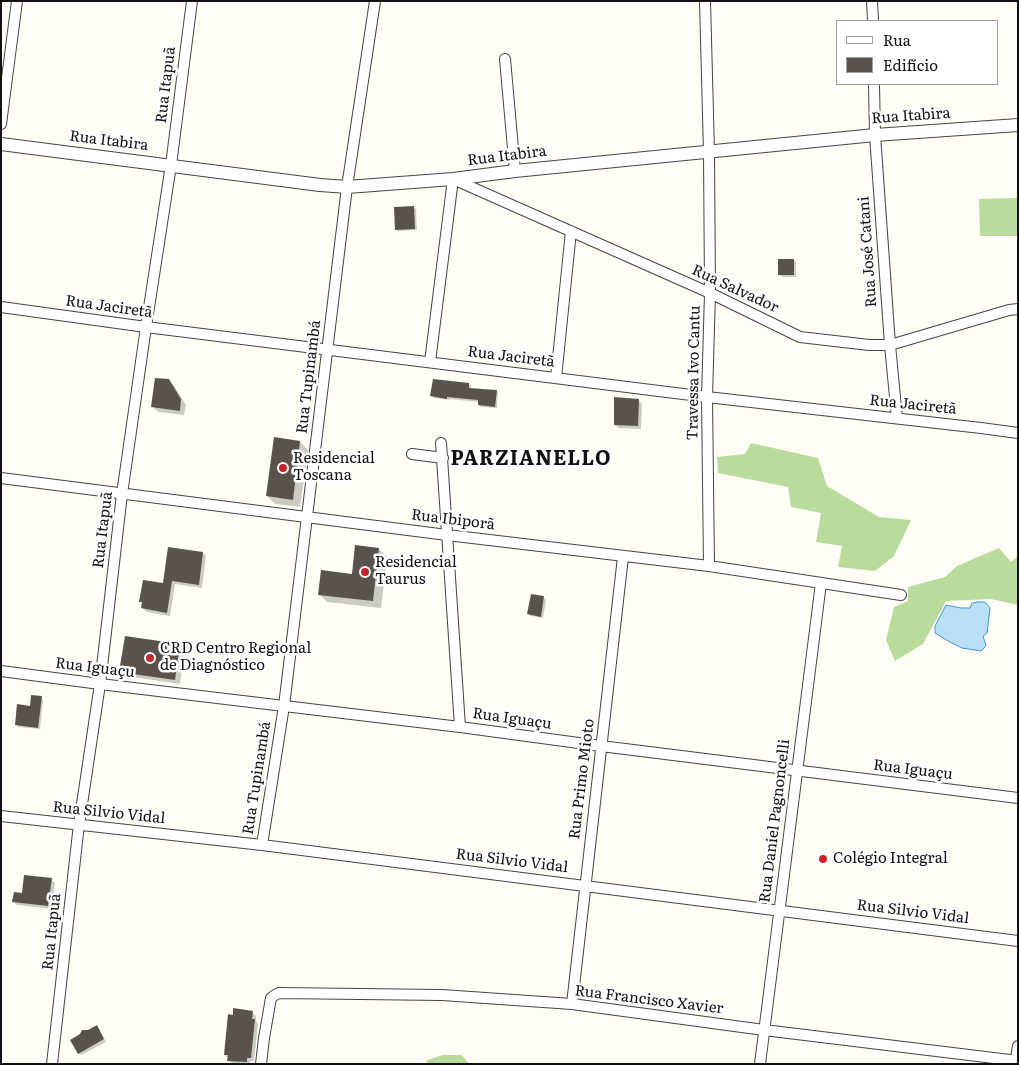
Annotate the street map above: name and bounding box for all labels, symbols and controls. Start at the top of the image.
legend [836,20,999,85]
text: Rua [883,28,911,51]
street label: Rua Itapuã [152,46,180,124]
text: Edifício [883,53,938,76]
street label: Rua Itabira [871,104,951,128]
street label: Rua Itabira [68,127,150,155]
street label: Rua Itabira [466,142,548,170]
street label: Rua José Catani [855,196,881,308]
street label: Rua Salvador [689,261,781,317]
street label: Rua Jaciretã [64,292,154,322]
street label: Travessa Ivo Cantu [684,305,704,441]
street label: Rua Tupinambá [293,319,325,435]
street label: Rua Jaciretã [466,343,556,371]
street label: Rua Jaciretã [869,391,957,419]
district label: PARZIANELLO [449,447,613,471]
place label: Residencial Toscana [293,450,375,485]
marker: Residencial Toscana [277,462,289,474]
street label: Rua Itapuã [89,491,117,569]
street label: Rua Ibiporã [410,506,496,534]
place label: Residencial Taurus [375,554,457,589]
marker: Residencial Taurus [359,566,371,578]
place label: CRD Centro Regional de Diagnóstico [160,640,311,675]
marker: CRD Centro Regional de Diagnóstico [144,652,156,664]
street label: Rua Iguaçu [54,654,136,682]
street label: Rua Iguaçu [471,705,553,733]
street label: Rua Primo Mioto [566,718,598,840]
street label: Rua Tupinambá [239,720,275,836]
street label: Rua Daniel Pagnoncelli [756,738,794,904]
street label: Rua Iguaçu [872,756,954,784]
street label: Rua Silvio Vidal [52,798,166,828]
street label: Rua Silvio Vidal [455,845,569,877]
place label: Colégio Integral [833,850,948,868]
marker: Colégio Integral [817,853,829,865]
street label: Rua Itapuã [39,893,65,971]
street label: Rua Silvio Vidal [856,896,970,928]
street label: Rua Francisco Xavier [574,982,724,1018]

